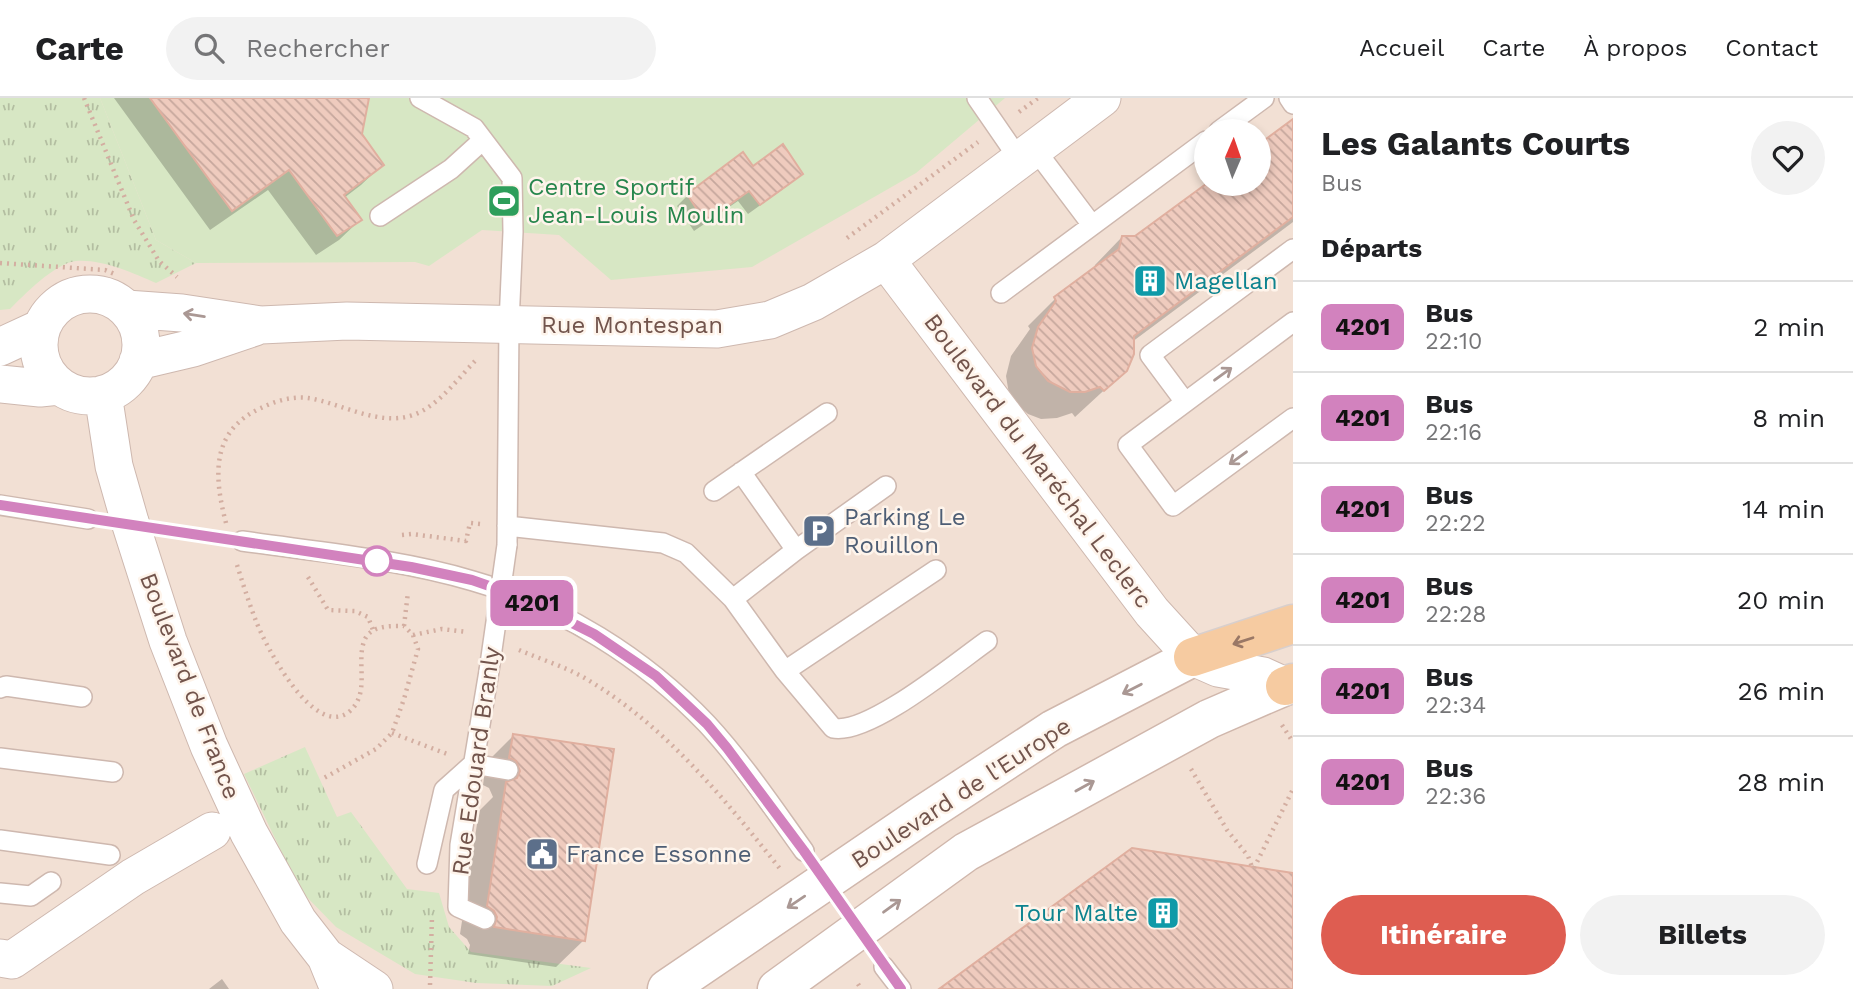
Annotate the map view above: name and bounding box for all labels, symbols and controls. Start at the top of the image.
search box [166,17,656,80]
text: Carte [35,29,124,68]
icon: search [190,29,228,67]
text: Rechercher [246,33,390,63]
text: Accueil [1359,34,1444,62]
text: Carte [1482,34,1545,62]
text: À propos [1583,34,1687,62]
text: Contact [1725,34,1818,62]
north arrow [1194,119,1270,196]
map controls [1194,119,1271,196]
button: heart [1751,121,1825,195]
text: Les Galants Courts [1321,124,1630,163]
text: Bus [1321,170,1362,197]
place label: Centre Sportif Jean-Louis Moulin [528,173,744,229]
sports icon: Centre Sportif Jean-Louis Moulin [485,182,523,220]
text: Départs [1321,233,1422,263]
building icon: Magellan [1131,262,1169,300]
place label: Magellan [1174,267,1278,295]
text: Bus [1425,298,1473,328]
one-way arrow [183,308,206,321]
street label: Boulevard du Maréchal Leclerc [918,308,1158,614]
street label: Rue Montespan [541,311,723,339]
text: 2 min [1753,312,1825,342]
text: 4201 [1335,313,1390,341]
text: 22:10 [1425,328,1482,355]
one-way arrow [1214,367,1233,382]
text: Bus [1425,389,1473,419]
text: 8 min [1752,403,1825,433]
text: 4201 [1335,404,1390,432]
text: 22:16 [1425,419,1482,446]
one-way arrow [1229,451,1248,465]
text: Bus [1425,480,1473,510]
text: 14 min [1742,494,1825,524]
text: 4201 [1335,495,1390,523]
place label: Parking Le Rouillon [844,503,966,559]
text: 22:22 [1425,510,1486,537]
parking icon: Parking Le Rouillon [800,512,838,550]
unlabelled marker [362,546,392,576]
street label: Boulevard de France [134,569,246,803]
text: Bus [1425,571,1473,601]
line badge: 4201 [483,580,581,626]
text: 20 min [1737,585,1825,615]
text: 4201 [1335,586,1390,614]
text: 4201 [504,589,560,617]
text: 22:28 [1425,601,1487,628]
one-way arrow [1232,635,1254,648]
street label: Rue Edouard Branly [446,644,506,877]
text: Bus [1425,662,1473,692]
text: 26 min [1737,676,1825,706]
text: 4201 [1335,677,1390,705]
one-way arrow [1122,682,1143,696]
text: 22:34 [1425,692,1486,719]
street label: Boulevard de l'Europe [846,712,1076,874]
text: Bus [1425,753,1473,783]
text: 28 min [1737,767,1825,797]
text: 4201 [1335,768,1390,796]
one-way arrow [1074,779,1095,792]
text: 22:36 [1425,783,1486,810]
public building icon: France Essonne [523,835,561,873]
place label: France Essonne [566,840,752,868]
building icon: Tour Malte [1144,894,1182,932]
one-way arrow [787,895,806,909]
button: Itinéraire [1321,895,1566,975]
button: Billets [1580,895,1825,975]
one-way arrow [882,899,901,913]
place label: Tour Malte [1015,899,1138,927]

